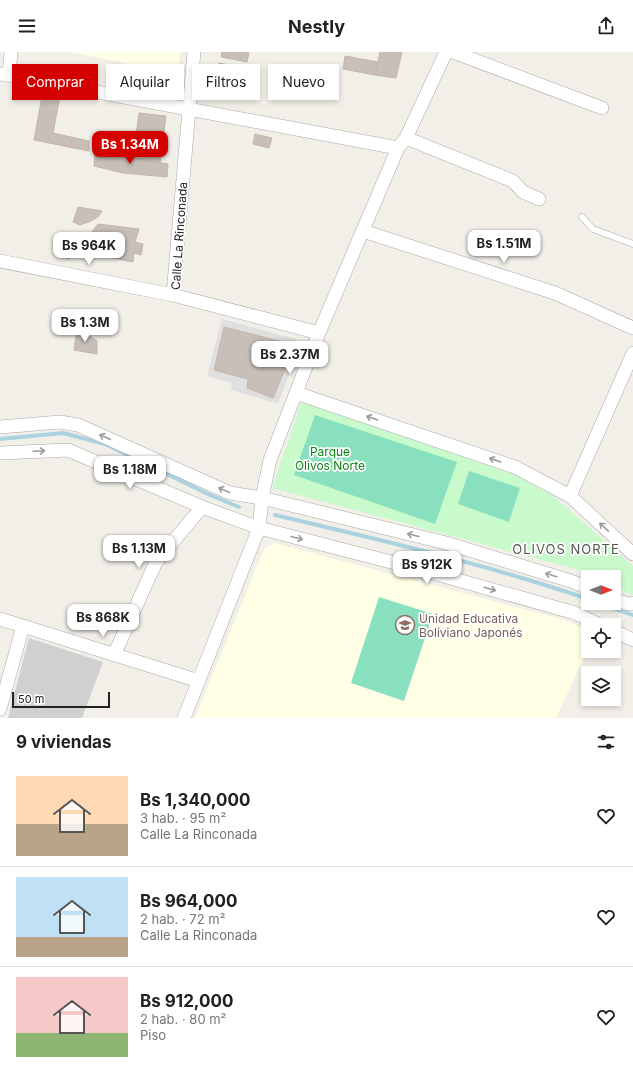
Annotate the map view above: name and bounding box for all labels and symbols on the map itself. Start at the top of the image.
pin: Bs 1.34M [89,131,171,165]
street label: Calle La Rinconada [168,181,190,291]
pin: Bs 1.51M [463,230,545,264]
pin: Bs 964K [52,232,126,266]
pin: Bs 1.3M [48,309,122,343]
pin: Bs 2.37M [249,341,331,375]
one-way arrow [366,414,378,422]
one-way arrow [100,433,112,440]
park label: Parque Olivos Norte [295,444,365,473]
one-way arrow [32,448,45,455]
pin: Bs 1.18M [89,456,171,490]
one-way arrow [489,456,502,463]
one-way arrow [219,486,231,493]
one-way arrow [599,523,609,532]
one-way arrow [407,531,420,539]
one-way arrow [290,534,303,542]
pin: Bs 1.13M [98,535,180,569]
district label: OLIVOS NORTE [512,541,620,557]
pin: Bs 912K [390,551,464,585]
north arrow [581,570,621,610]
one-way arrow [545,571,558,578]
one-way arrow [484,586,497,593]
pin: Bs 868K [66,604,140,638]
place label: Unidad Educativa Boliviano Japonés [419,611,522,640]
school or university icon: Unidad Educativa Boliviano Japonés [394,614,416,636]
scale bar [12,690,110,709]

